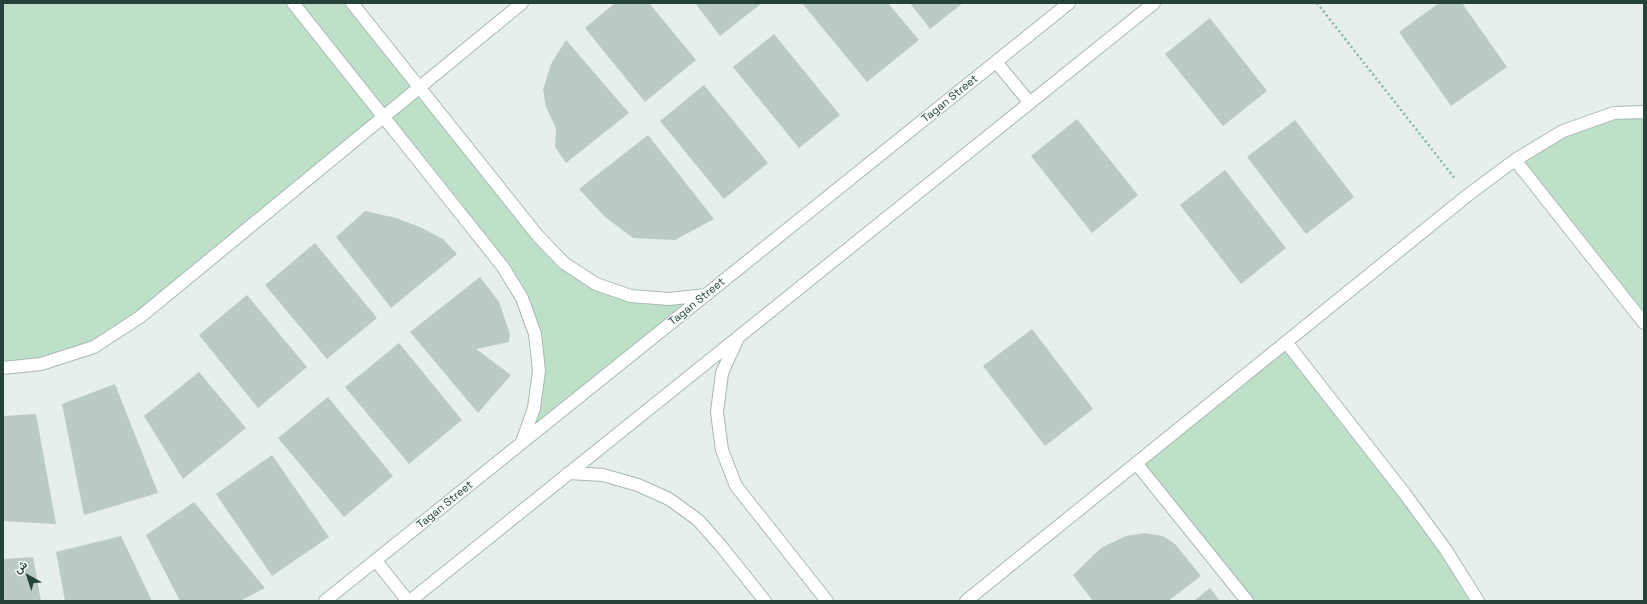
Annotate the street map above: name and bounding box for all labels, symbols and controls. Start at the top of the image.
street label: Tagan Street [919,72,981,126]
street label: Tagan Street [666,275,728,329]
street label: Tagan Street [414,478,476,532]
north arrow [8,556,48,596]
text: ش [11,557,30,576]

